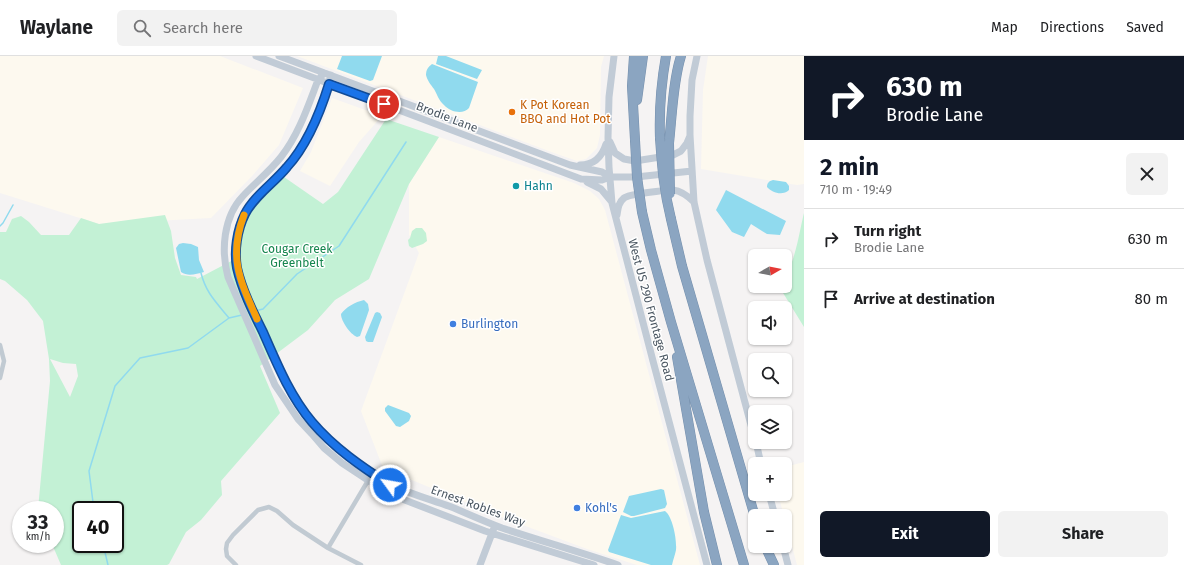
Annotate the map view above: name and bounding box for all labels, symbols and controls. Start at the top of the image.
search box [117,10,397,46]
text: Waylane [20,16,93,39]
icon: search [131,17,153,39]
text: Search here [163,19,243,37]
text: Map [991,19,1018,36]
text: Directions [1040,19,1104,36]
text: Saved [1126,19,1164,36]
text: 630 m [886,70,963,103]
icon: right [820,72,872,124]
pin [367,87,401,121]
icon: arrive [373,93,395,115]
place label: K Pot Korean BBQ and Hot Pot [520,98,611,126]
street label: Brodie Lane [414,99,480,135]
text: Brodie Lane [886,104,983,126]
marker: K Pot Korean BBQ and Hot Pot [507,107,517,117]
text: 2 min [820,153,879,181]
button: close [1126,153,1168,195]
place label: Hahn [524,179,553,193]
marker: Hahn [511,181,521,191]
text: 710 m · 19:49 [820,182,892,197]
text: Turn right [854,222,921,240]
icon: right [820,228,842,250]
text: 630 m [1127,230,1168,248]
street label: West US 290 Frontage Road [625,237,677,383]
text: Brodie Lane [854,240,924,255]
park label: Cougar Creek Greenbelt [262,242,333,270]
north arrow [748,249,792,293]
map controls [748,249,792,553]
icon: arrive [820,288,842,310]
text: Arrive at destination [854,290,995,308]
text: 80 m [1135,290,1168,308]
button: sound [748,301,792,345]
place label: Burlington [461,317,518,331]
marker: Burlington [448,319,458,329]
button: search [748,353,792,397]
button: layers [748,405,792,449]
button: + [748,457,792,501]
position arrow [369,464,411,506]
street label: Ernest Robles Way [429,482,527,530]
speed limit sign: 40 [72,501,124,553]
place label: Kohl's [585,501,618,515]
marker: Kohl's [572,503,582,513]
button: − [748,509,792,553]
text: 33 [28,510,48,534]
button: Exit [820,511,990,557]
button: Share [998,511,1168,557]
text: km/h [26,531,50,543]

